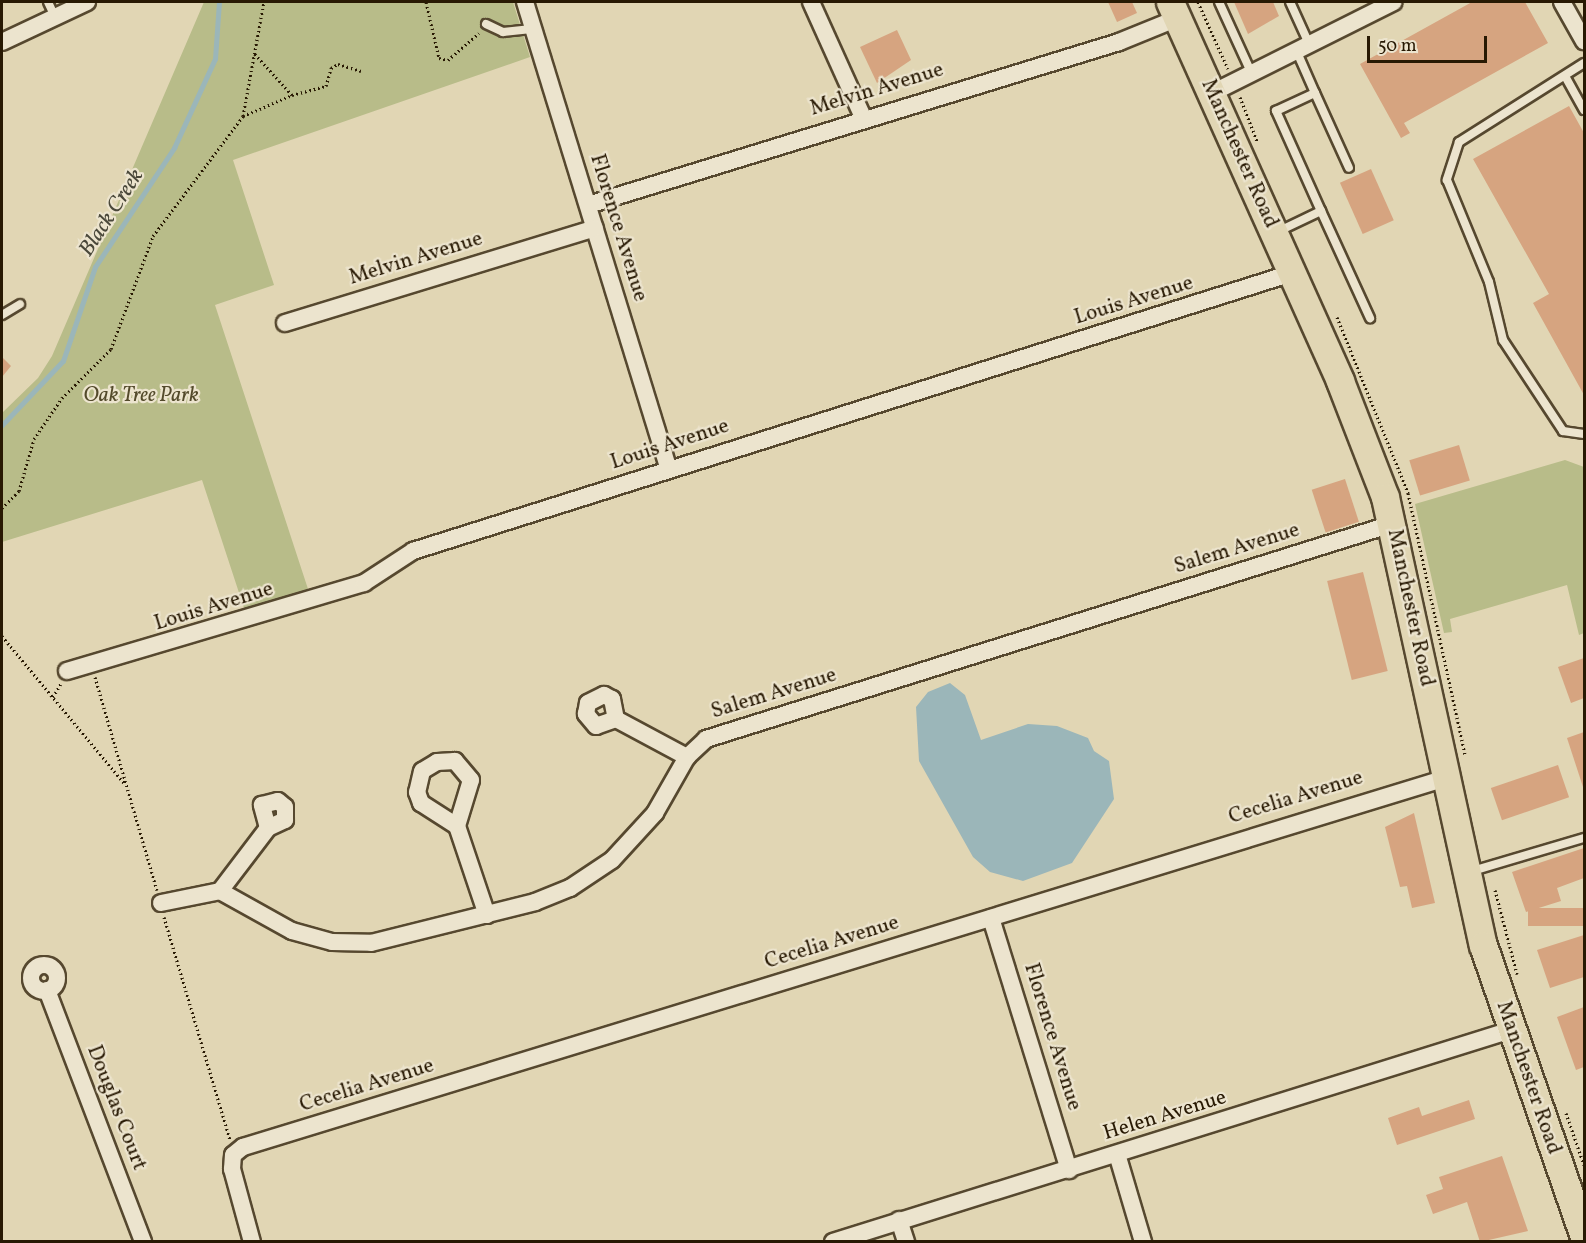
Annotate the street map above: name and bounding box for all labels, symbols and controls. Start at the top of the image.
scale bar [1370,24,1490,62]
text: 50 m [1378,34,1417,59]
street label: Melvin Avenue [807,58,947,122]
street label: Manchester Road [1195,76,1283,232]
street label: Florence Avenue [584,151,652,305]
water label: Black Creek [74,164,150,262]
street label: Melvin Avenue [346,227,486,291]
street label: Louis Avenue [1072,271,1196,331]
park label: Oak Tree Park [83,383,199,409]
street label: Louis Avenue [608,414,732,476]
street label: Salem Avenue [1171,518,1303,580]
street label: Manchester Road [1381,527,1439,689]
street label: Louis Avenue [152,577,276,637]
street label: Salem Avenue [708,663,840,725]
street label: Cecelia Avenue [1226,766,1366,830]
street label: Cecelia Avenue [762,911,902,975]
street label: Florence Avenue [1018,960,1086,1114]
street label: Manchester Road [1490,998,1566,1158]
street label: Douglas Court [81,1042,151,1174]
street label: Cecelia Avenue [297,1054,437,1118]
street label: Helen Avenue [1100,1085,1230,1147]

